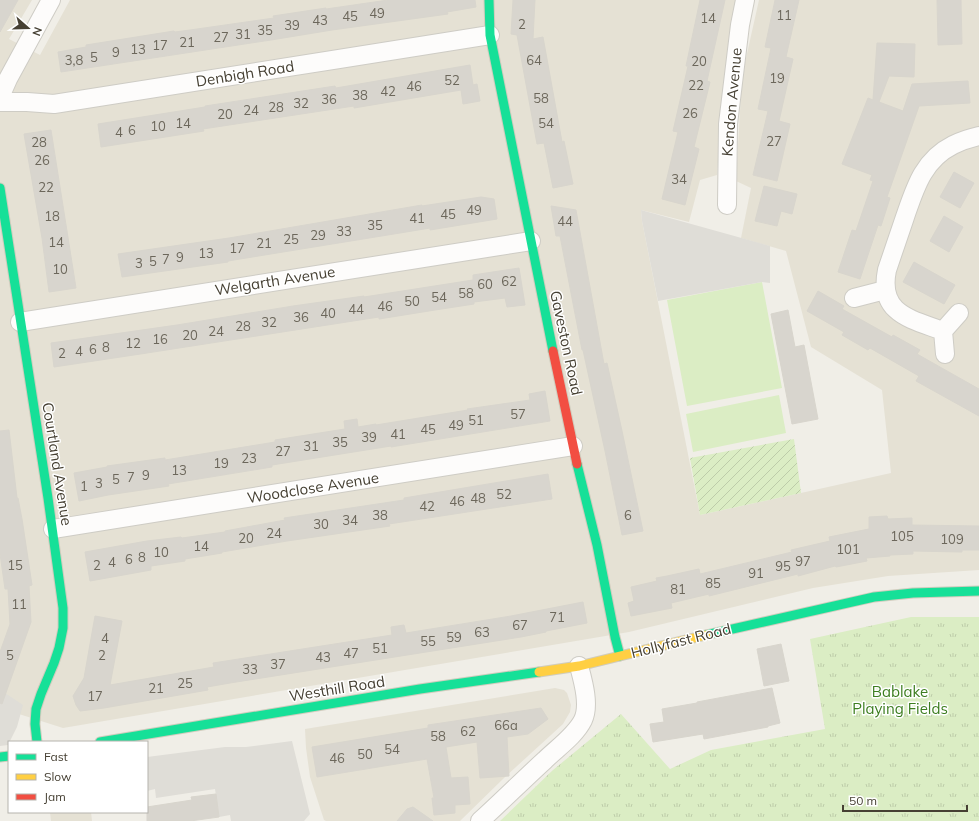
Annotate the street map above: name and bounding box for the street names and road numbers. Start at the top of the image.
street label: Kendon Avenue [717,47,746,157]
street label: Denbigh Road [194,56,295,91]
street label: Welgarth Avenue [213,262,336,299]
street label: Gaveston Road [546,289,587,397]
street label: Courtland Avenue [38,401,77,527]
street label: Woodclose Avenue [246,468,380,507]
street label: Hollyfast Road [629,619,733,662]
street label: Westhill Road [288,672,386,705]

